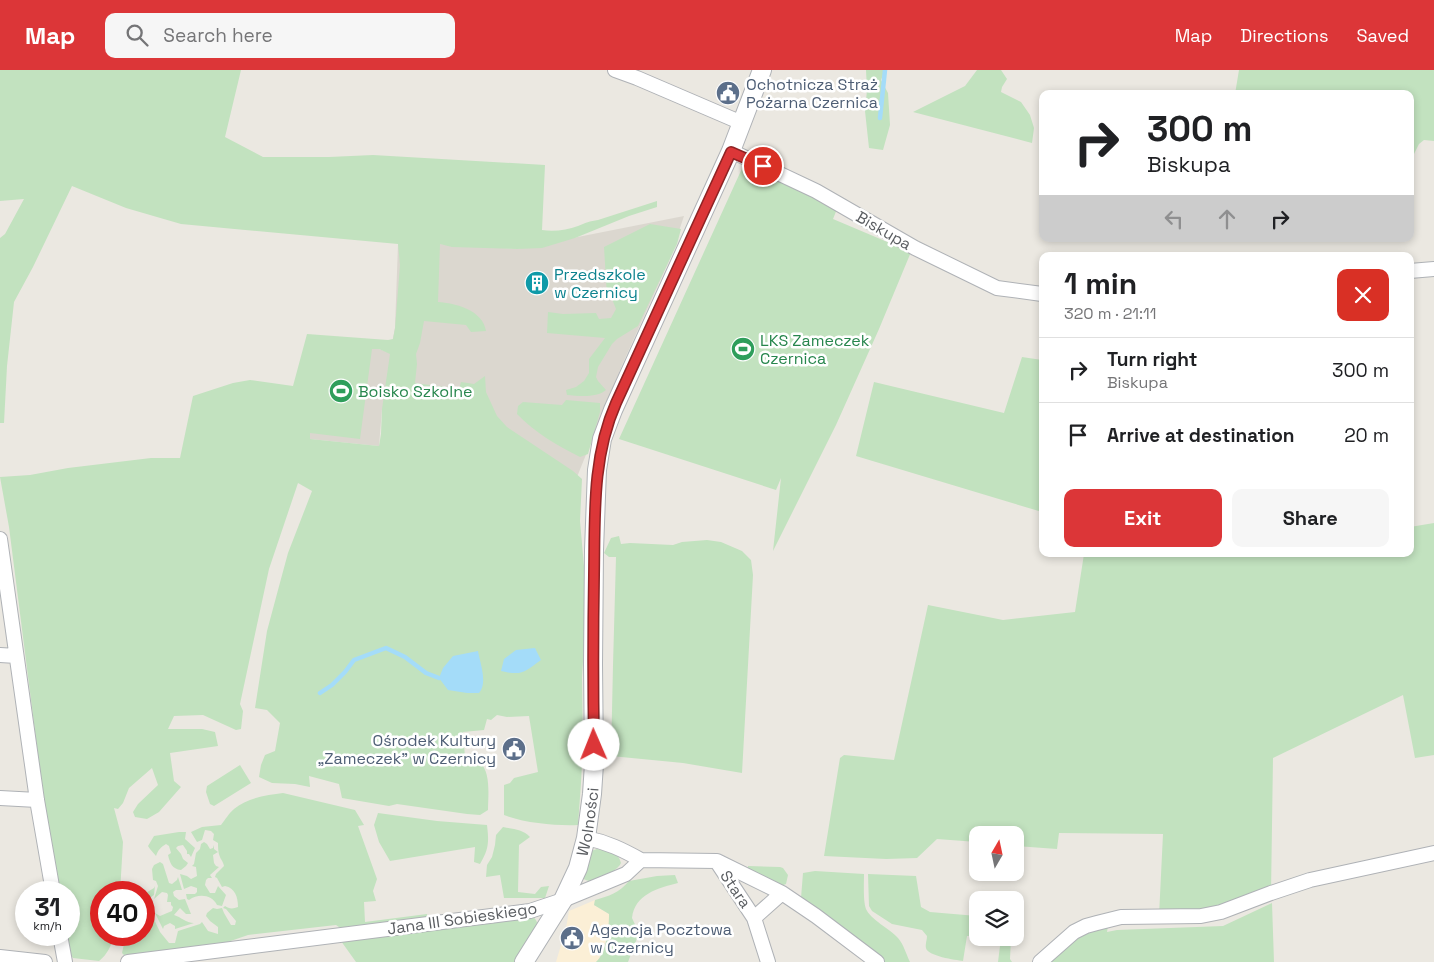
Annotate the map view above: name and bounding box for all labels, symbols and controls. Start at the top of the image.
search box [105,13,455,58]
text: Map [25,20,75,51]
icon: search [123,21,151,49]
text: Search here [163,23,273,48]
text: Map [1175,24,1212,47]
text: Directions [1240,24,1329,47]
text: Saved [1357,24,1409,47]
place label: Ochotnicza Straż Pożarna Czernica [746,74,878,113]
public building icon: Ochotnicza Straż Pożarna Czernica [715,80,741,106]
text: 300 m [1147,107,1252,151]
icon: right [1064,110,1129,175]
pin [742,145,784,187]
text: Biskupa [1147,150,1231,178]
icon: arrive [749,152,777,180]
icon: left [1160,205,1188,233]
icon: ahead [1213,205,1241,233]
icon: right [1266,205,1294,233]
street label: Biskupa [852,206,915,255]
place label: Przedszkole w Czernicy [554,264,646,303]
text: 1 min [1064,264,1137,303]
button: close [1337,269,1389,321]
building icon: Przedszkole w Czernicy [524,270,550,296]
text: 320 m · 21:11 [1064,303,1156,324]
place label: LKS Zameczek Czernica [760,330,870,369]
sports icon: LKS Zameczek Czernica [730,336,756,362]
text: Turn right [1107,347,1197,372]
icon: right [1064,356,1092,384]
text: 300 m [1332,358,1389,383]
text: Biskupa [1107,372,1168,393]
sports icon: Boisko Szkolne [328,378,354,404]
place label: Boisko Szkolne [358,381,472,402]
icon: arrive [1064,421,1092,449]
text: Arrive at destination [1107,423,1295,448]
text: 20 m [1344,423,1389,448]
button: Exit [1064,489,1222,547]
button: Share [1232,489,1389,547]
position arrow [567,718,619,770]
place label: Ośrodek Kultury „Zameczek” w Czernicy [317,730,496,769]
public building icon: Ośrodek Kultury „Zameczek” w Czernicy [501,736,527,762]
street label: Wolności [572,787,603,858]
north arrow [969,826,1024,881]
map controls [969,826,1024,946]
street label: Stara [715,866,756,912]
speed limit sign: 40 [90,881,155,946]
text: 31 [34,891,61,923]
button: layers [969,891,1024,946]
street label: Jana III Sobieskiego [386,898,538,939]
text: km/h [33,918,62,934]
place label: Agencja Pocztowa w Czernicy [590,919,732,958]
public building icon: Agencja Pocztowa w Czernicy [559,925,585,951]

